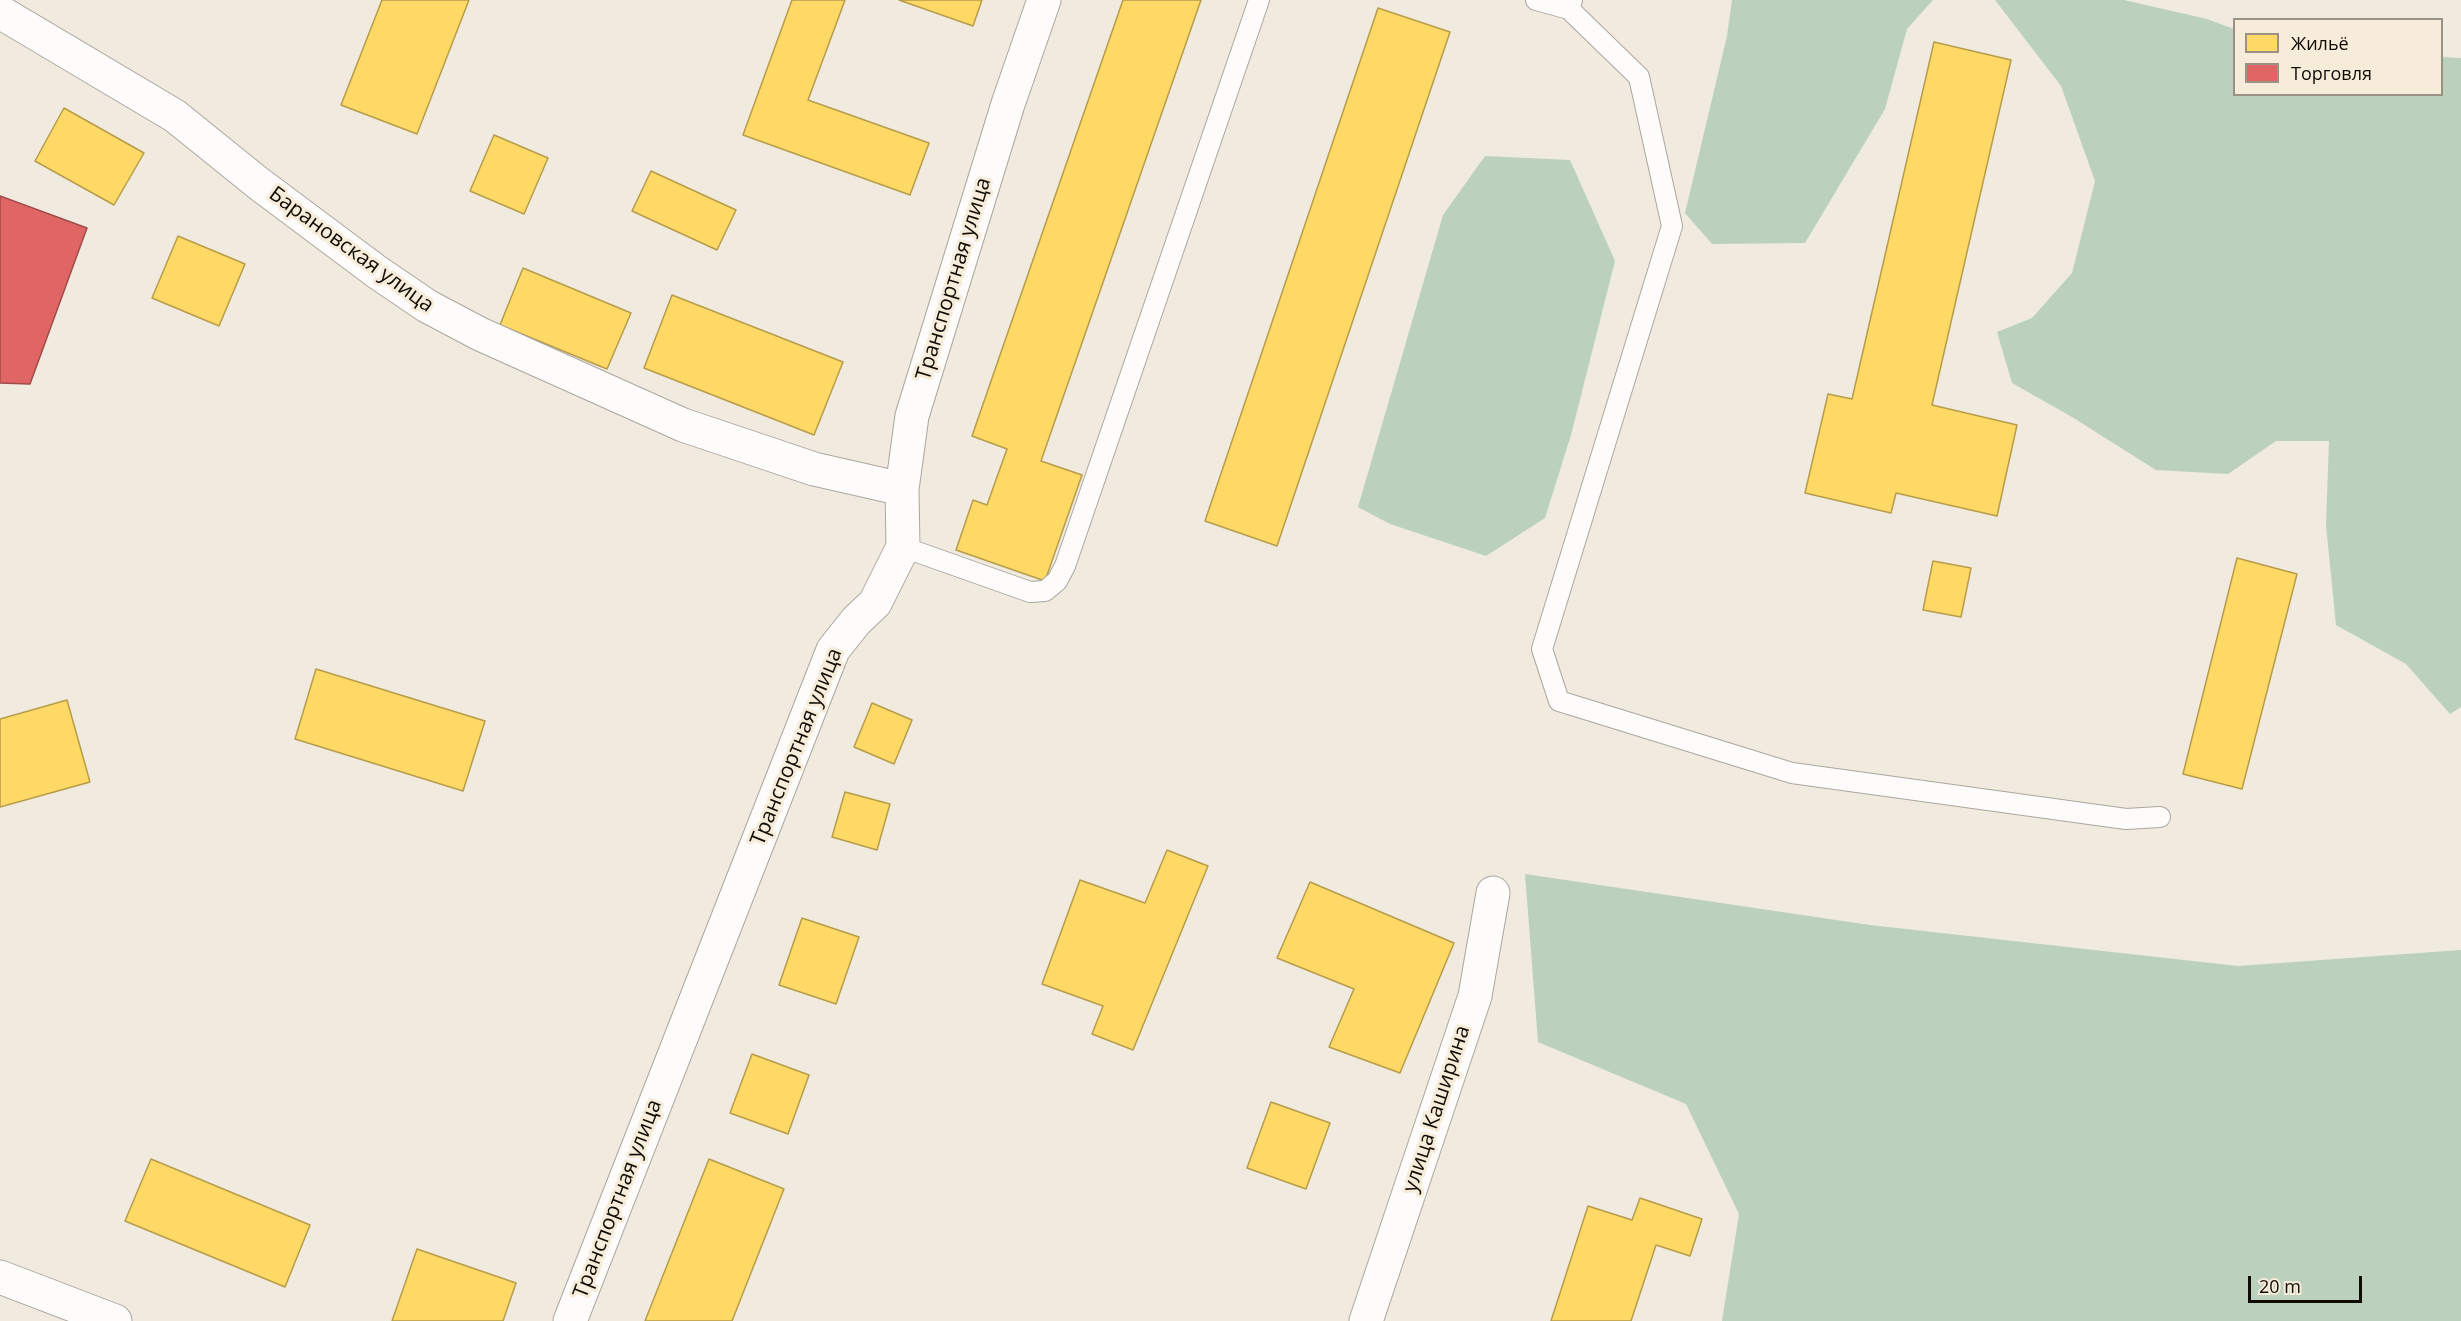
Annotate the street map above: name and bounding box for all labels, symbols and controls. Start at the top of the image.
legend [2233,18,2443,96]
text: Жильё [2291,31,2349,55]
text: Торговля [2291,61,2372,85]
street label: Транспортная улица [911,175,997,383]
street label: Барановская улица [264,182,438,318]
street label: Транспортная улица [746,645,848,849]
street label: улица Каширина [1398,1022,1476,1196]
street label: Транспортная улица [569,1096,667,1302]
scale bar [2251,1264,2365,1302]
text: 20 m [2259,1274,2301,1298]

